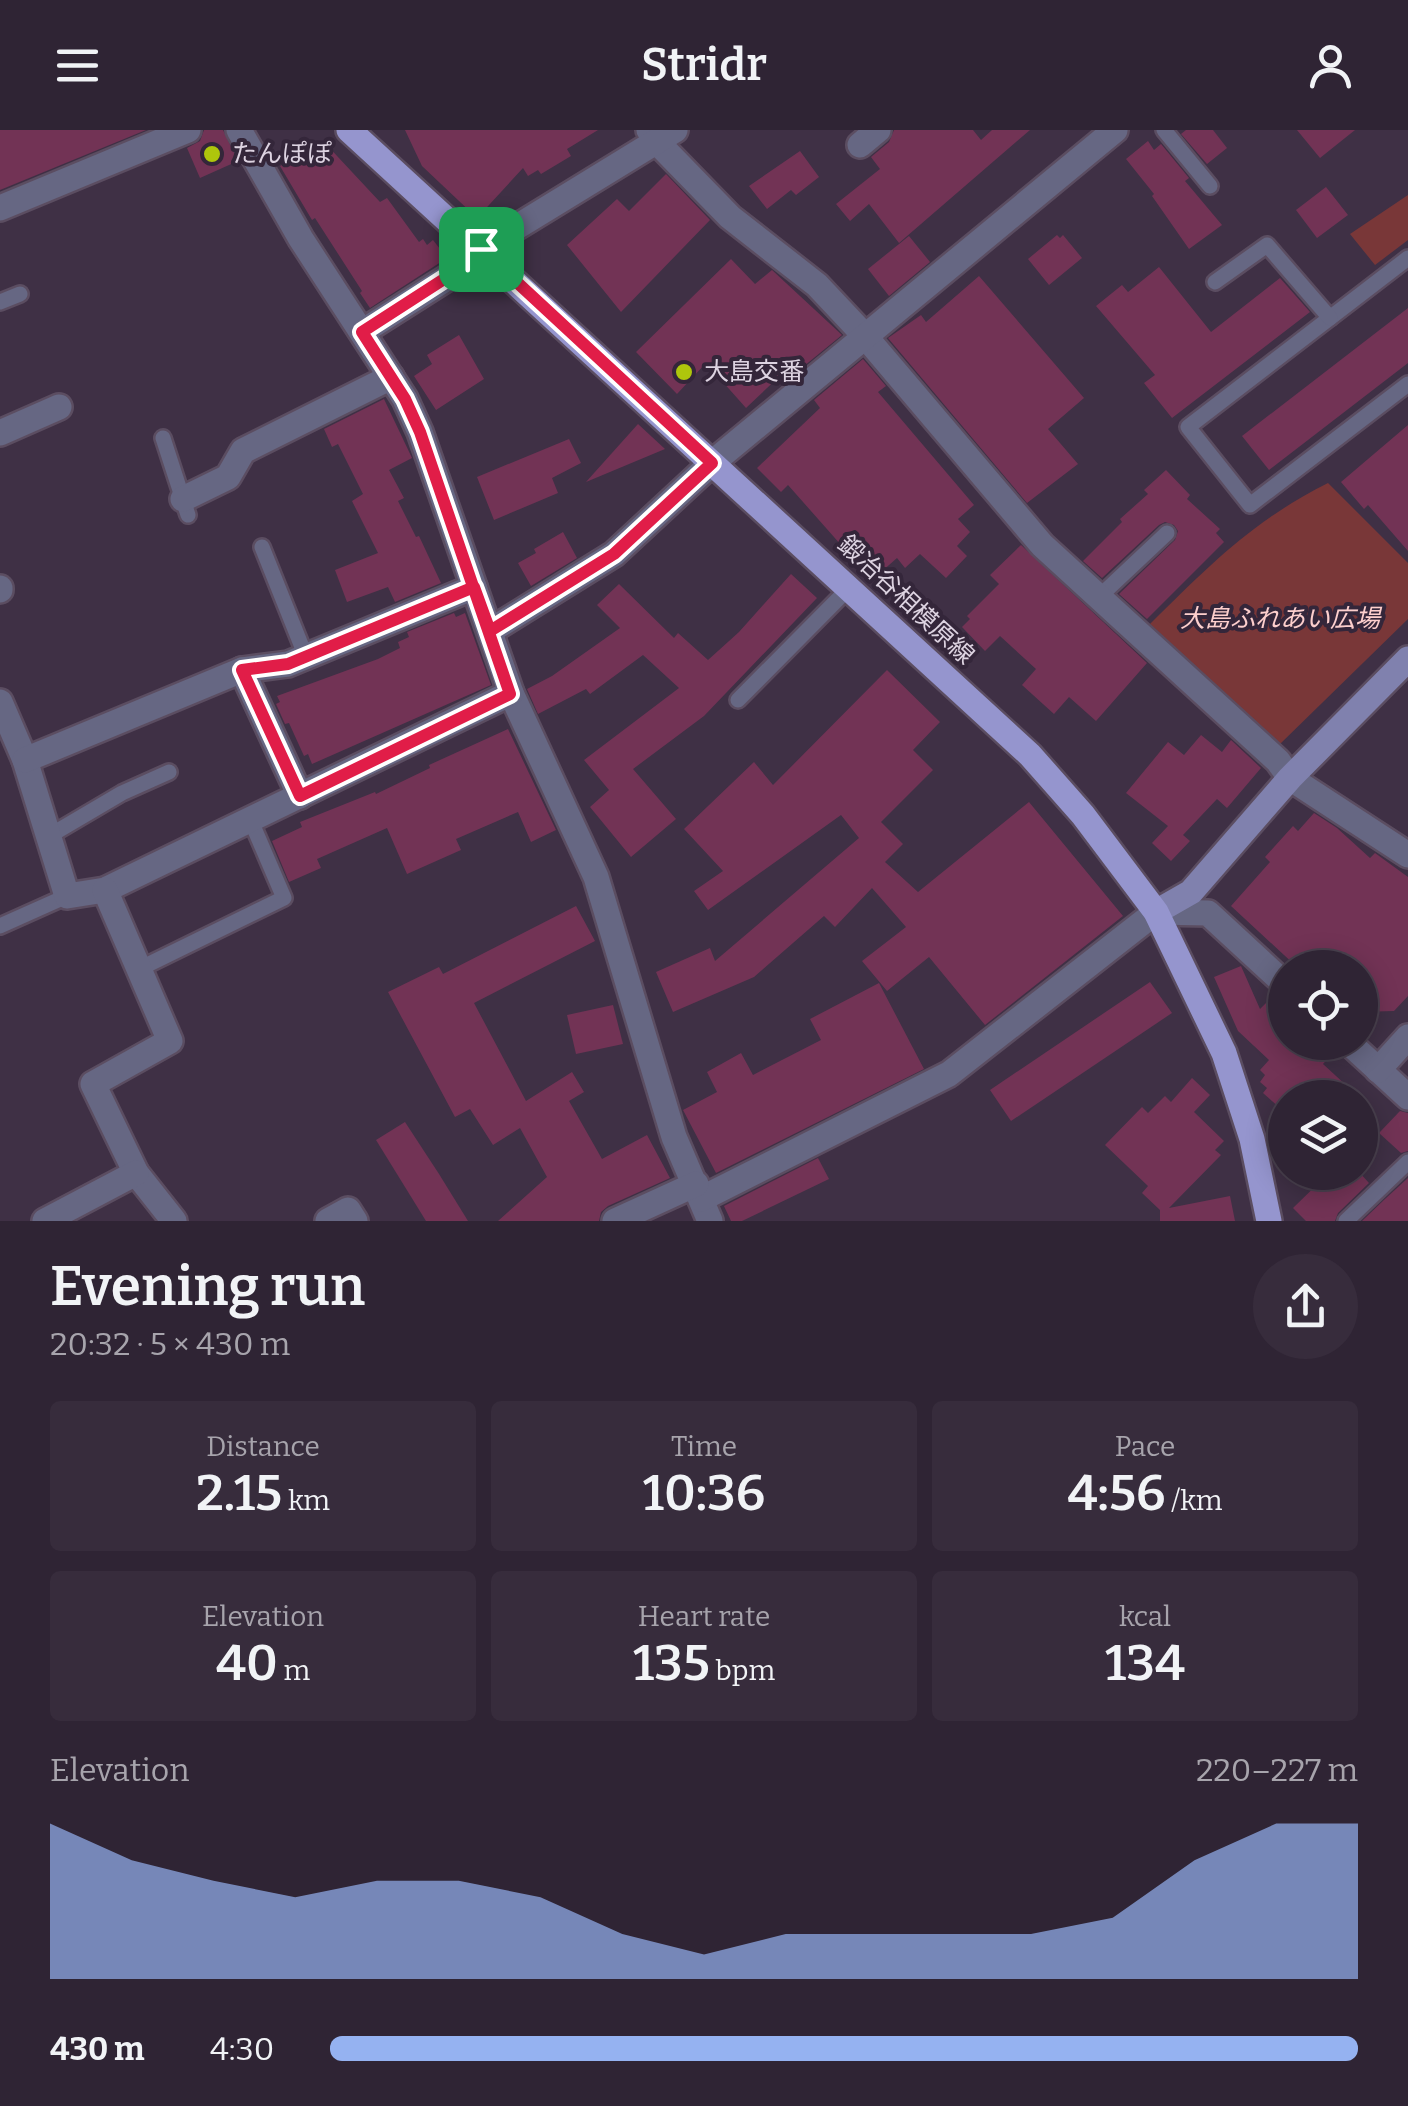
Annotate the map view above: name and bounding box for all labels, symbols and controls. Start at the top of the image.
icon: menu [50,38,105,93]
text: Stridr [641,38,767,92]
icon: person [1303,38,1358,93]
place label: たんぽぽ [232,139,332,169]
marker: たんぽぽ [201,143,223,165]
pin [439,207,524,292]
icon: arrive [454,222,509,277]
place label: 大島交番 [704,357,804,387]
marker: 大島交番 [673,361,695,383]
street label: 鍛冶谷相模原線 [832,529,980,671]
park label: 大島ふれあい広場 [1180,604,1383,634]
map controls [1268,950,1378,1190]
button: locate [1268,950,1378,1060]
button: layers [1268,1080,1378,1190]
text: Evening run [50,1254,365,1320]
button: share [1253,1254,1358,1359]
text: 20:32 · 5 × 430 m [50,1325,290,1363]
text: Distance [206,1430,320,1463]
text: Time [671,1430,737,1463]
text: Pace [1115,1430,1175,1463]
text: 2.15 [196,1463,282,1523]
text: 10:36 [643,1463,765,1523]
text: 4:56 [1068,1463,1166,1523]
text: km [282,1484,330,1517]
text: /km [1166,1484,1222,1517]
text: Elevation [202,1600,324,1633]
text: Heart rate [638,1600,770,1633]
text: kcal [1119,1600,1171,1633]
text: 40 [216,1633,278,1693]
text: 135 [633,1633,710,1693]
text: 134 [1105,1633,1185,1693]
text: m [278,1654,310,1687]
text: bpm [710,1654,775,1687]
text: Elevation [50,1751,190,1789]
text: 220–227 m [1196,1751,1358,1789]
text: 430 m [50,2030,145,2068]
text: 4:30 [210,2030,274,2068]

